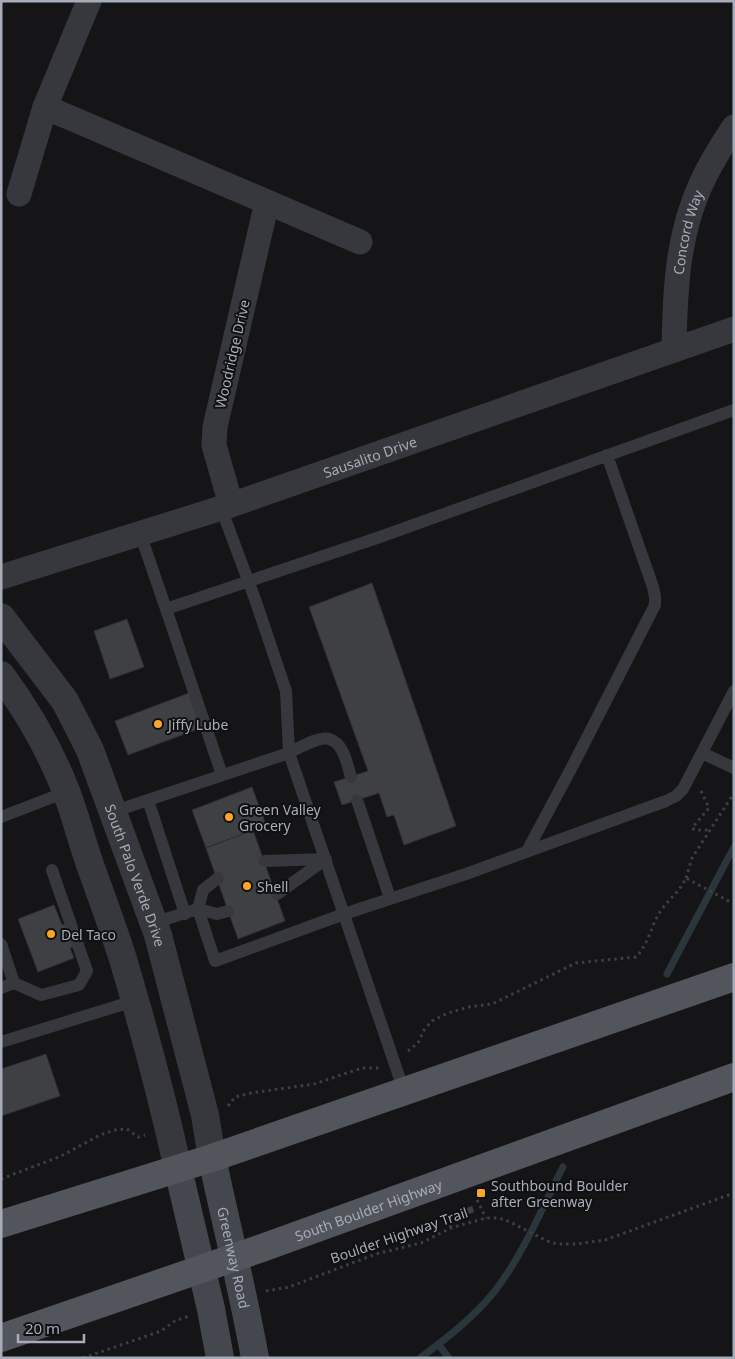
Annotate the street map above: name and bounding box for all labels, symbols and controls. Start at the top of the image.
street label: Concord Way [668,186,707,276]
street label: Woodridge Drive [210,298,254,410]
street label: Sausalito Drive [320,431,419,482]
place label: Jiffy Lube [166,715,228,734]
marker: Jiffy Lube [152,718,164,730]
place label: Green Valley Grocery [239,800,322,835]
street label: South Palo Verde Drive [101,801,170,949]
marker: Green Valley Grocery [223,811,235,823]
place label: Shell [257,877,288,896]
marker: Shell [241,880,253,892]
place label: Del Taco [61,925,116,944]
marker: Del Taco [45,928,57,940]
street label: South Boulder Highway [292,1174,445,1245]
place label: Southbound Boulder after Greenway [491,1176,628,1211]
marker: Southbound Boulder after Greenway [475,1187,487,1199]
street label: Boulder Highway Trail [328,1203,470,1267]
street label: Greenway Road [213,1205,255,1310]
scale bar [18,1312,84,1344]
text: 20 m [25,1318,60,1338]

